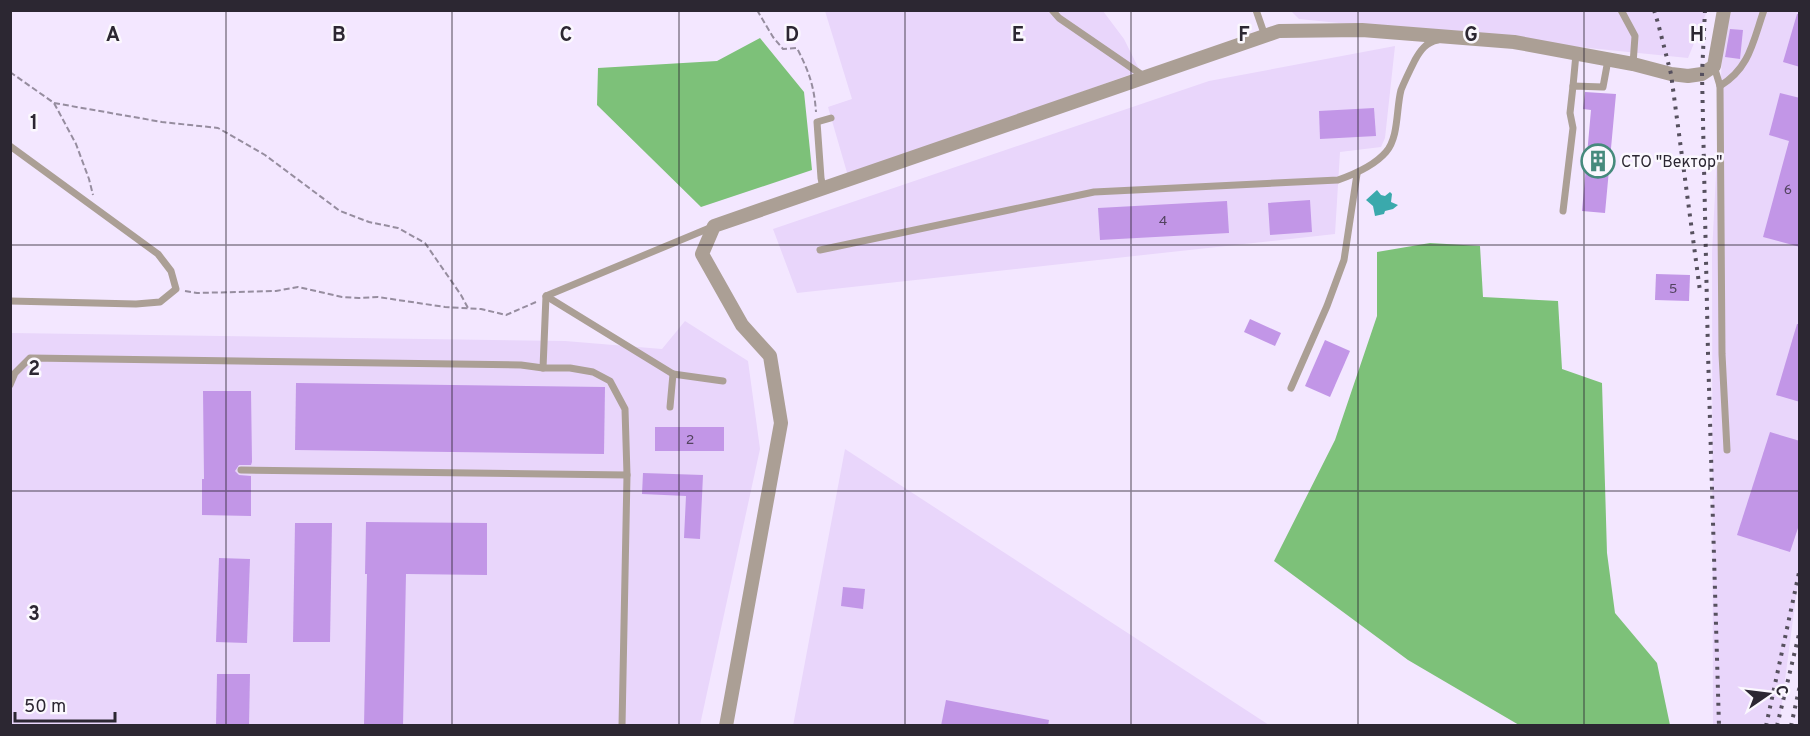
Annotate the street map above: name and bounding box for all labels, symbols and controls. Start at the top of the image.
text: A [106,23,120,49]
text: B [332,23,346,49]
text: C [560,23,572,49]
text: D [785,23,799,49]
text: E [1012,23,1024,49]
text: F [1238,23,1250,49]
text: G [1464,23,1478,49]
text: H [1690,23,1704,49]
text: 1 [30,111,38,137]
building icon: СТО "Вектор" [1580,143,1616,179]
place label: СТО "Вектор" [1621,153,1722,173]
house number: 6 [1784,182,1792,199]
house number: 4 [1159,213,1167,230]
house number: 5 [1669,281,1677,298]
text: 2 [28,357,40,383]
house number: 2 [686,432,694,449]
text: 3 [28,602,40,628]
north arrow [1738,664,1798,724]
text: С [1770,683,1792,698]
scale bar [15,685,116,723]
text: 50 m [24,696,66,719]

